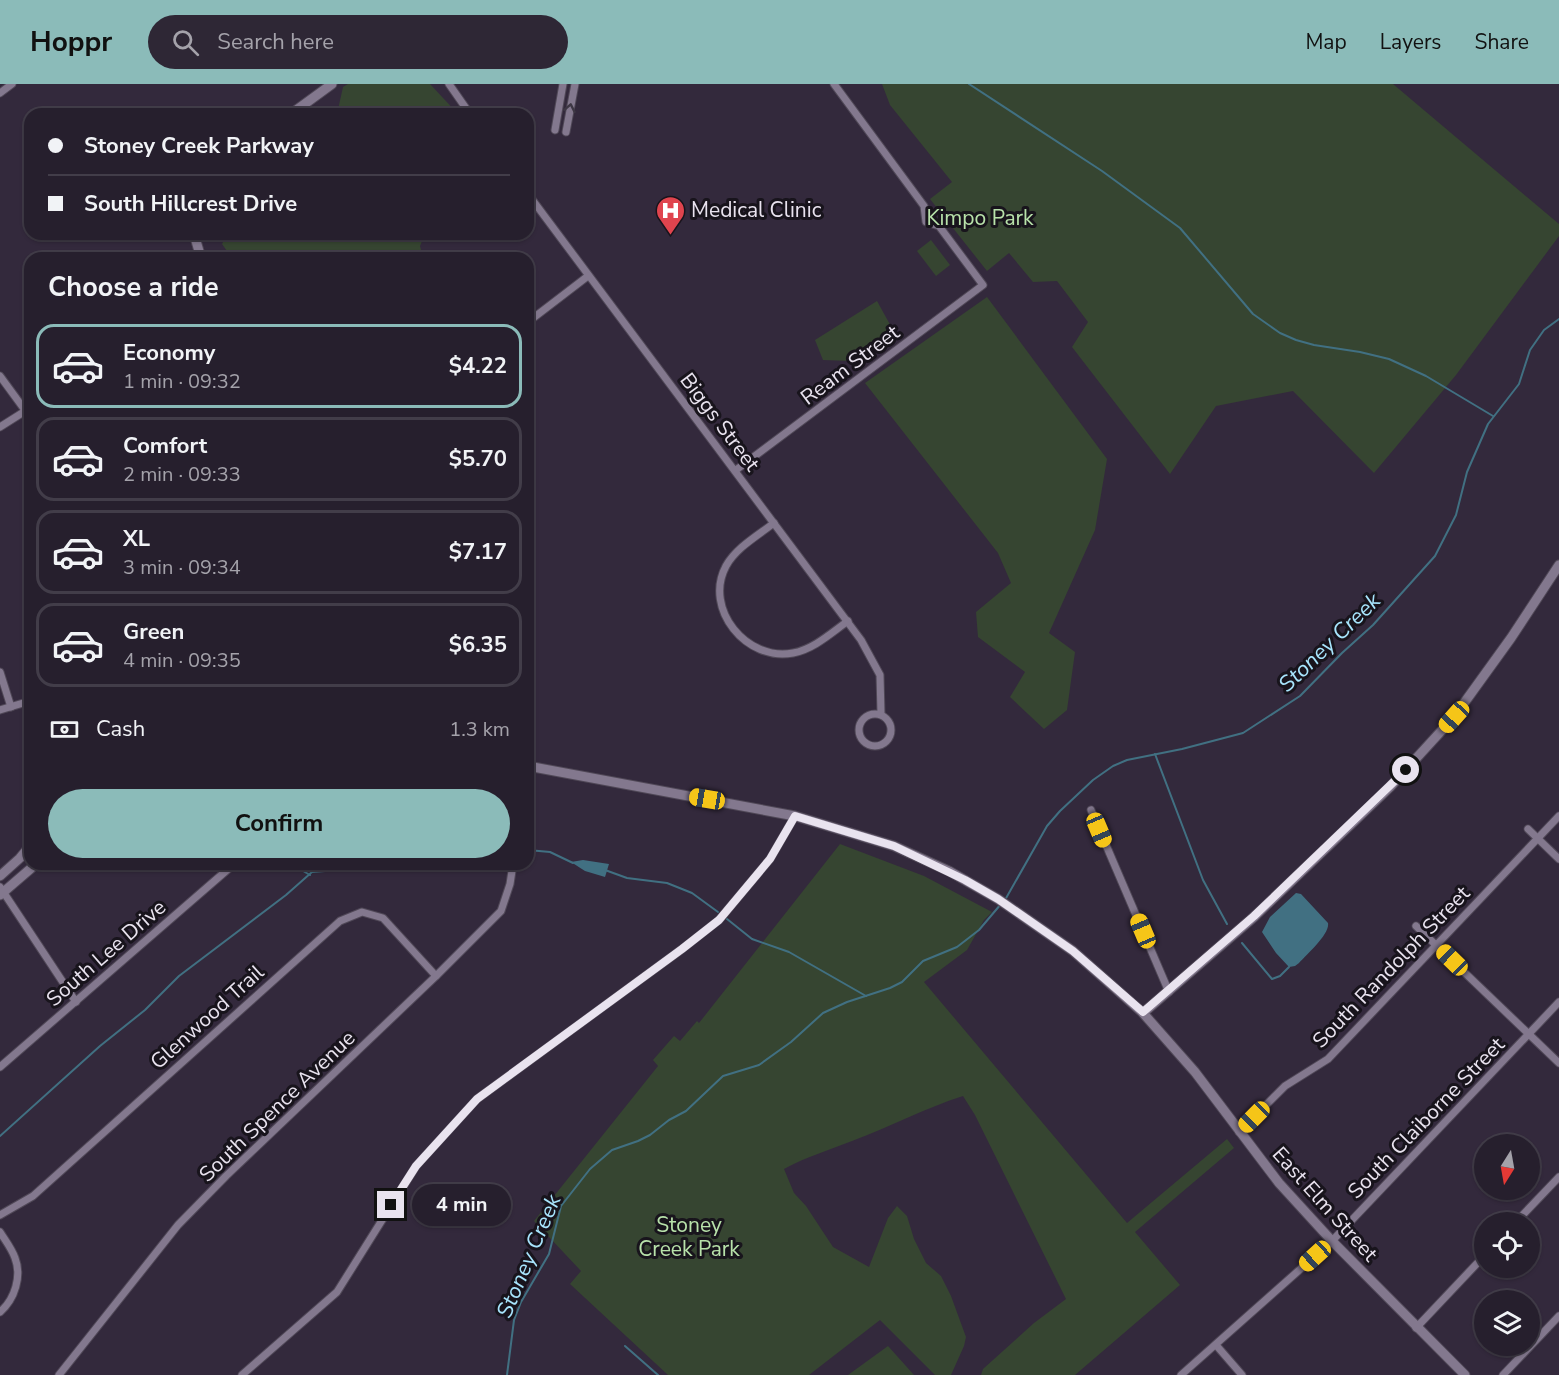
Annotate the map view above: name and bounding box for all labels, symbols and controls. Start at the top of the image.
search box [148,15,568,69]
text: Hoppr [30,23,112,61]
icon: search [169,26,202,59]
text: Search here [217,27,334,57]
text: Map [1305,28,1347,56]
text: Layers [1380,28,1441,56]
text: Share [1474,28,1529,56]
one-way arrow [563,103,576,113]
text: Stoney Creek Parkway [84,131,314,161]
text: South Hillcrest Drive [84,189,297,219]
hospital icon: Medical Clinic [654,194,686,236]
place label: Medical Clinic [691,196,822,224]
park label: Kimpo Park [926,204,1034,232]
text: Choose a ride [48,269,219,306]
street label: Ream Street [795,318,906,411]
text: Economy [123,338,215,368]
icon: car [51,339,105,393]
text: $4.22 [449,351,507,381]
street label: Biggs Street [674,367,767,477]
text: 1 min · 09:32 [123,368,241,395]
text: Comfort [123,431,207,461]
icon: car [51,432,105,486]
text: $5.70 [449,444,507,474]
text: 2 min · 09:33 [123,461,241,488]
text: XL [123,524,150,554]
icon: car [51,525,105,579]
text: $7.17 [449,537,507,567]
text: 3 min · 09:34 [123,554,241,581]
water label: Stoney Creek [1272,586,1388,699]
text: Green [123,617,184,647]
icon: car [51,618,105,672]
text: $6.35 [449,630,507,660]
text: 4 min · 09:35 [123,647,241,674]
car [1435,698,1473,736]
icon: cash [48,713,81,746]
text: Cash [96,714,145,744]
text: 1.3 km [449,716,510,743]
route start [1392,756,1419,783]
car [688,787,726,811]
button: Confirm [48,789,510,858]
car [1084,810,1114,850]
street label: South Randolph Street [1306,879,1476,1054]
street label: South Lee Drive [40,893,172,1013]
car [1128,911,1158,951]
car [1433,941,1471,979]
street label: Glenwood Trail [144,958,270,1075]
street label: South Spence Avenue [193,1024,361,1188]
street label: South Claiborne Street [1341,1031,1511,1205]
car [1235,1098,1273,1136]
north arrow [1474,1134,1540,1200]
map controls [1474,1134,1540,1356]
street label: East Elm Street [1266,1141,1384,1268]
callout: 4 min [412,1184,511,1226]
water label: Stoney Creek [489,1189,569,1323]
route end [377,1191,404,1218]
text: 4 min [436,1191,487,1218]
park label: Stoney Creek Park [638,1211,740,1263]
button: locate [1474,1212,1540,1278]
car [1296,1237,1334,1275]
button: layers [1474,1290,1540,1356]

